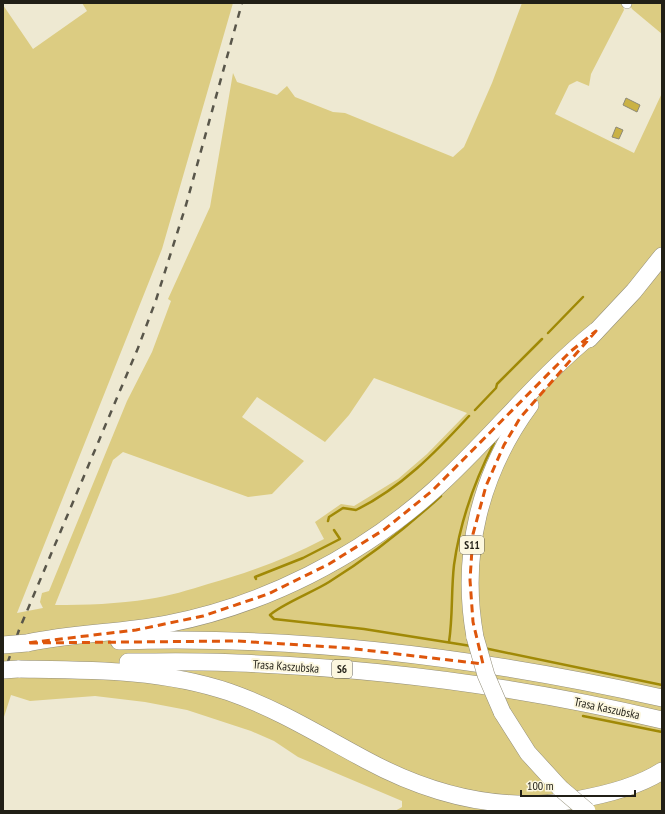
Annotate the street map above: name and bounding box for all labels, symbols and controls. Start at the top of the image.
road number: S11 [460,536,484,554]
street label: Trasa Kaszubska [252,656,320,676]
road number: S6 [332,660,352,678]
street label: Trasa Kaszubska [573,694,641,722]
scale bar [521,772,635,798]
text: 100 m [527,778,554,793]

